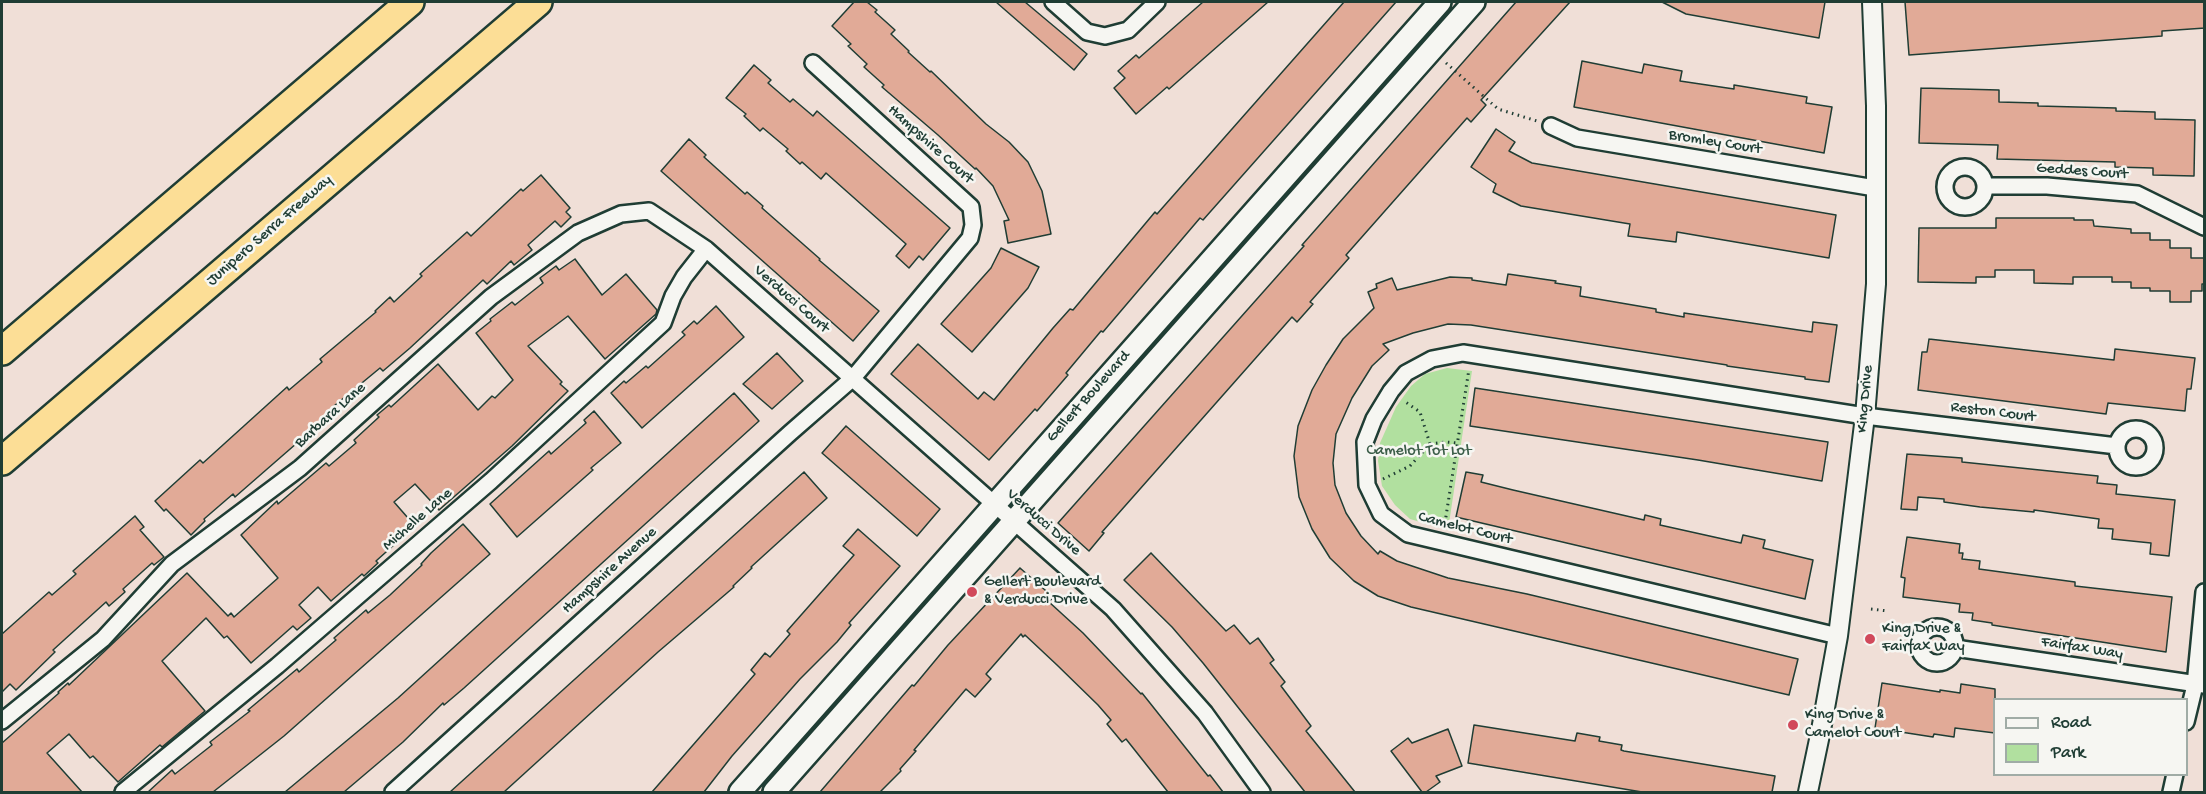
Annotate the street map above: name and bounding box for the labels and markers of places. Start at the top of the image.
place label: Gellert Boulevard & Verducci Drive [984,573,1100,611]
marker: Gellert Boulevard & Verducci Drive [965,585,979,599]
place label: King Drive & Fairfax Way [1882,620,1965,658]
marker: King Drive & Fairfax Way [1863,632,1877,646]
place label: King Drive & Camelot Court [1805,706,1901,744]
marker: King Drive & Camelot Court [1786,718,1800,732]

